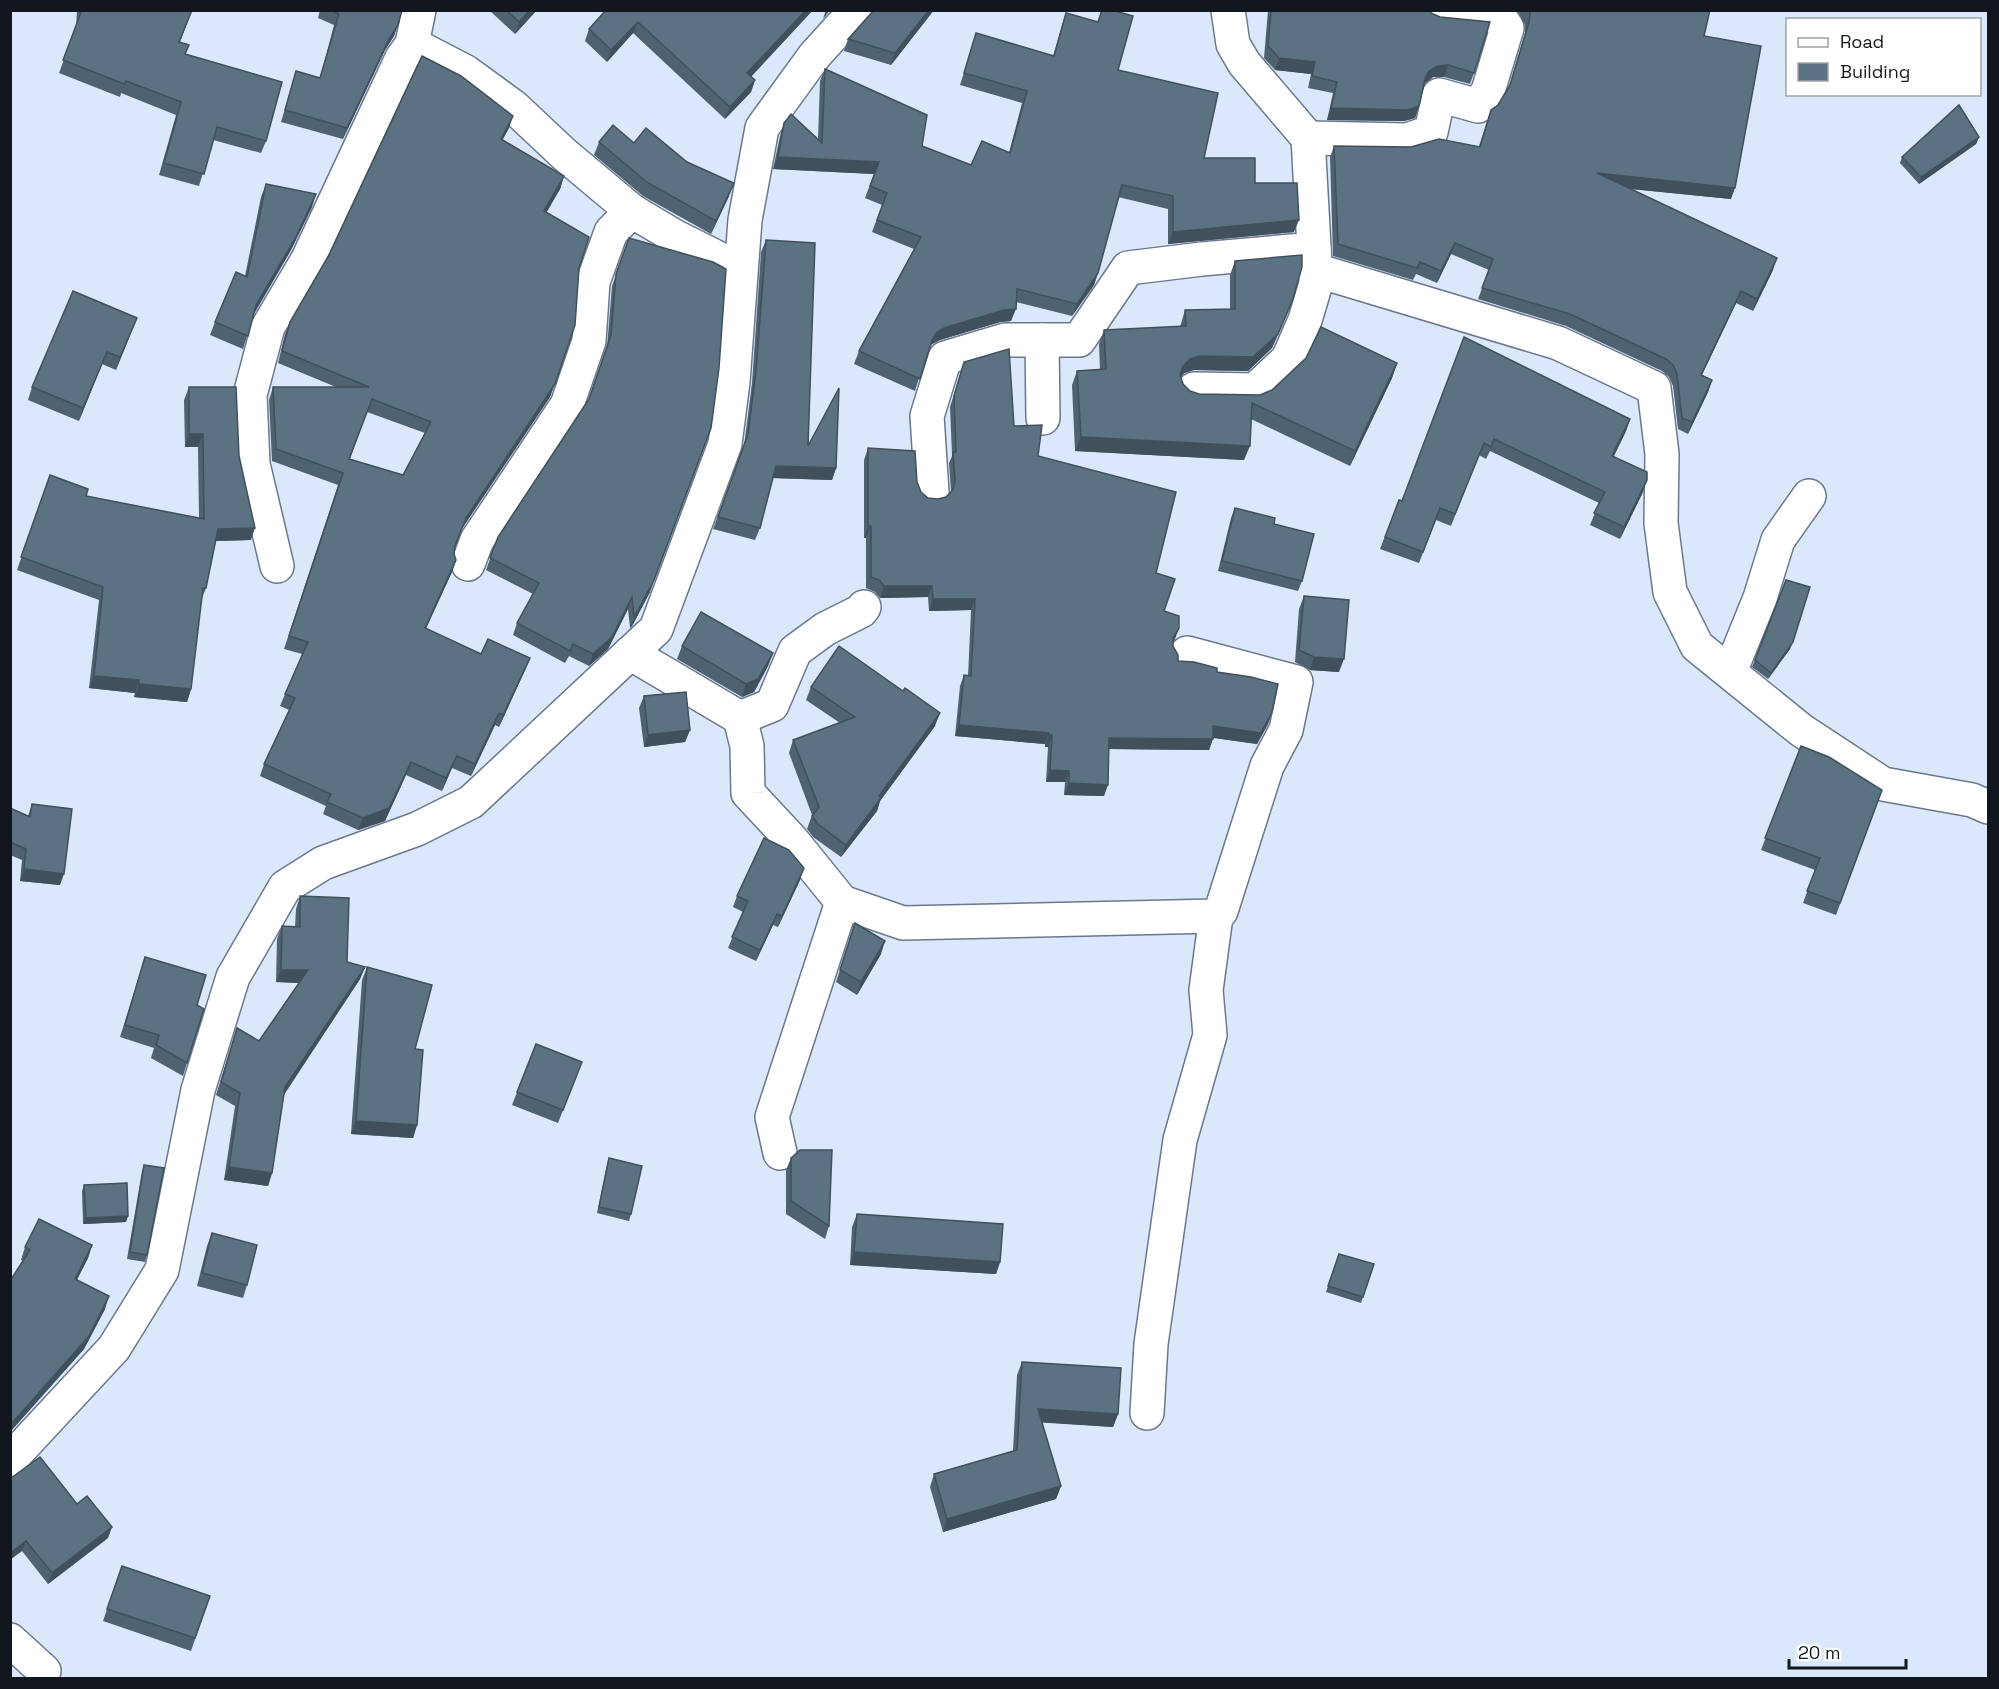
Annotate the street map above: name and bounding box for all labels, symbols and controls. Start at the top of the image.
legend [1786,18,1981,96]
text: Road [1840,30,1884,53]
text: Building [1840,60,1910,83]
scale bar [1789,1632,1906,1670]
text: 20 m [1798,1641,1841,1664]

